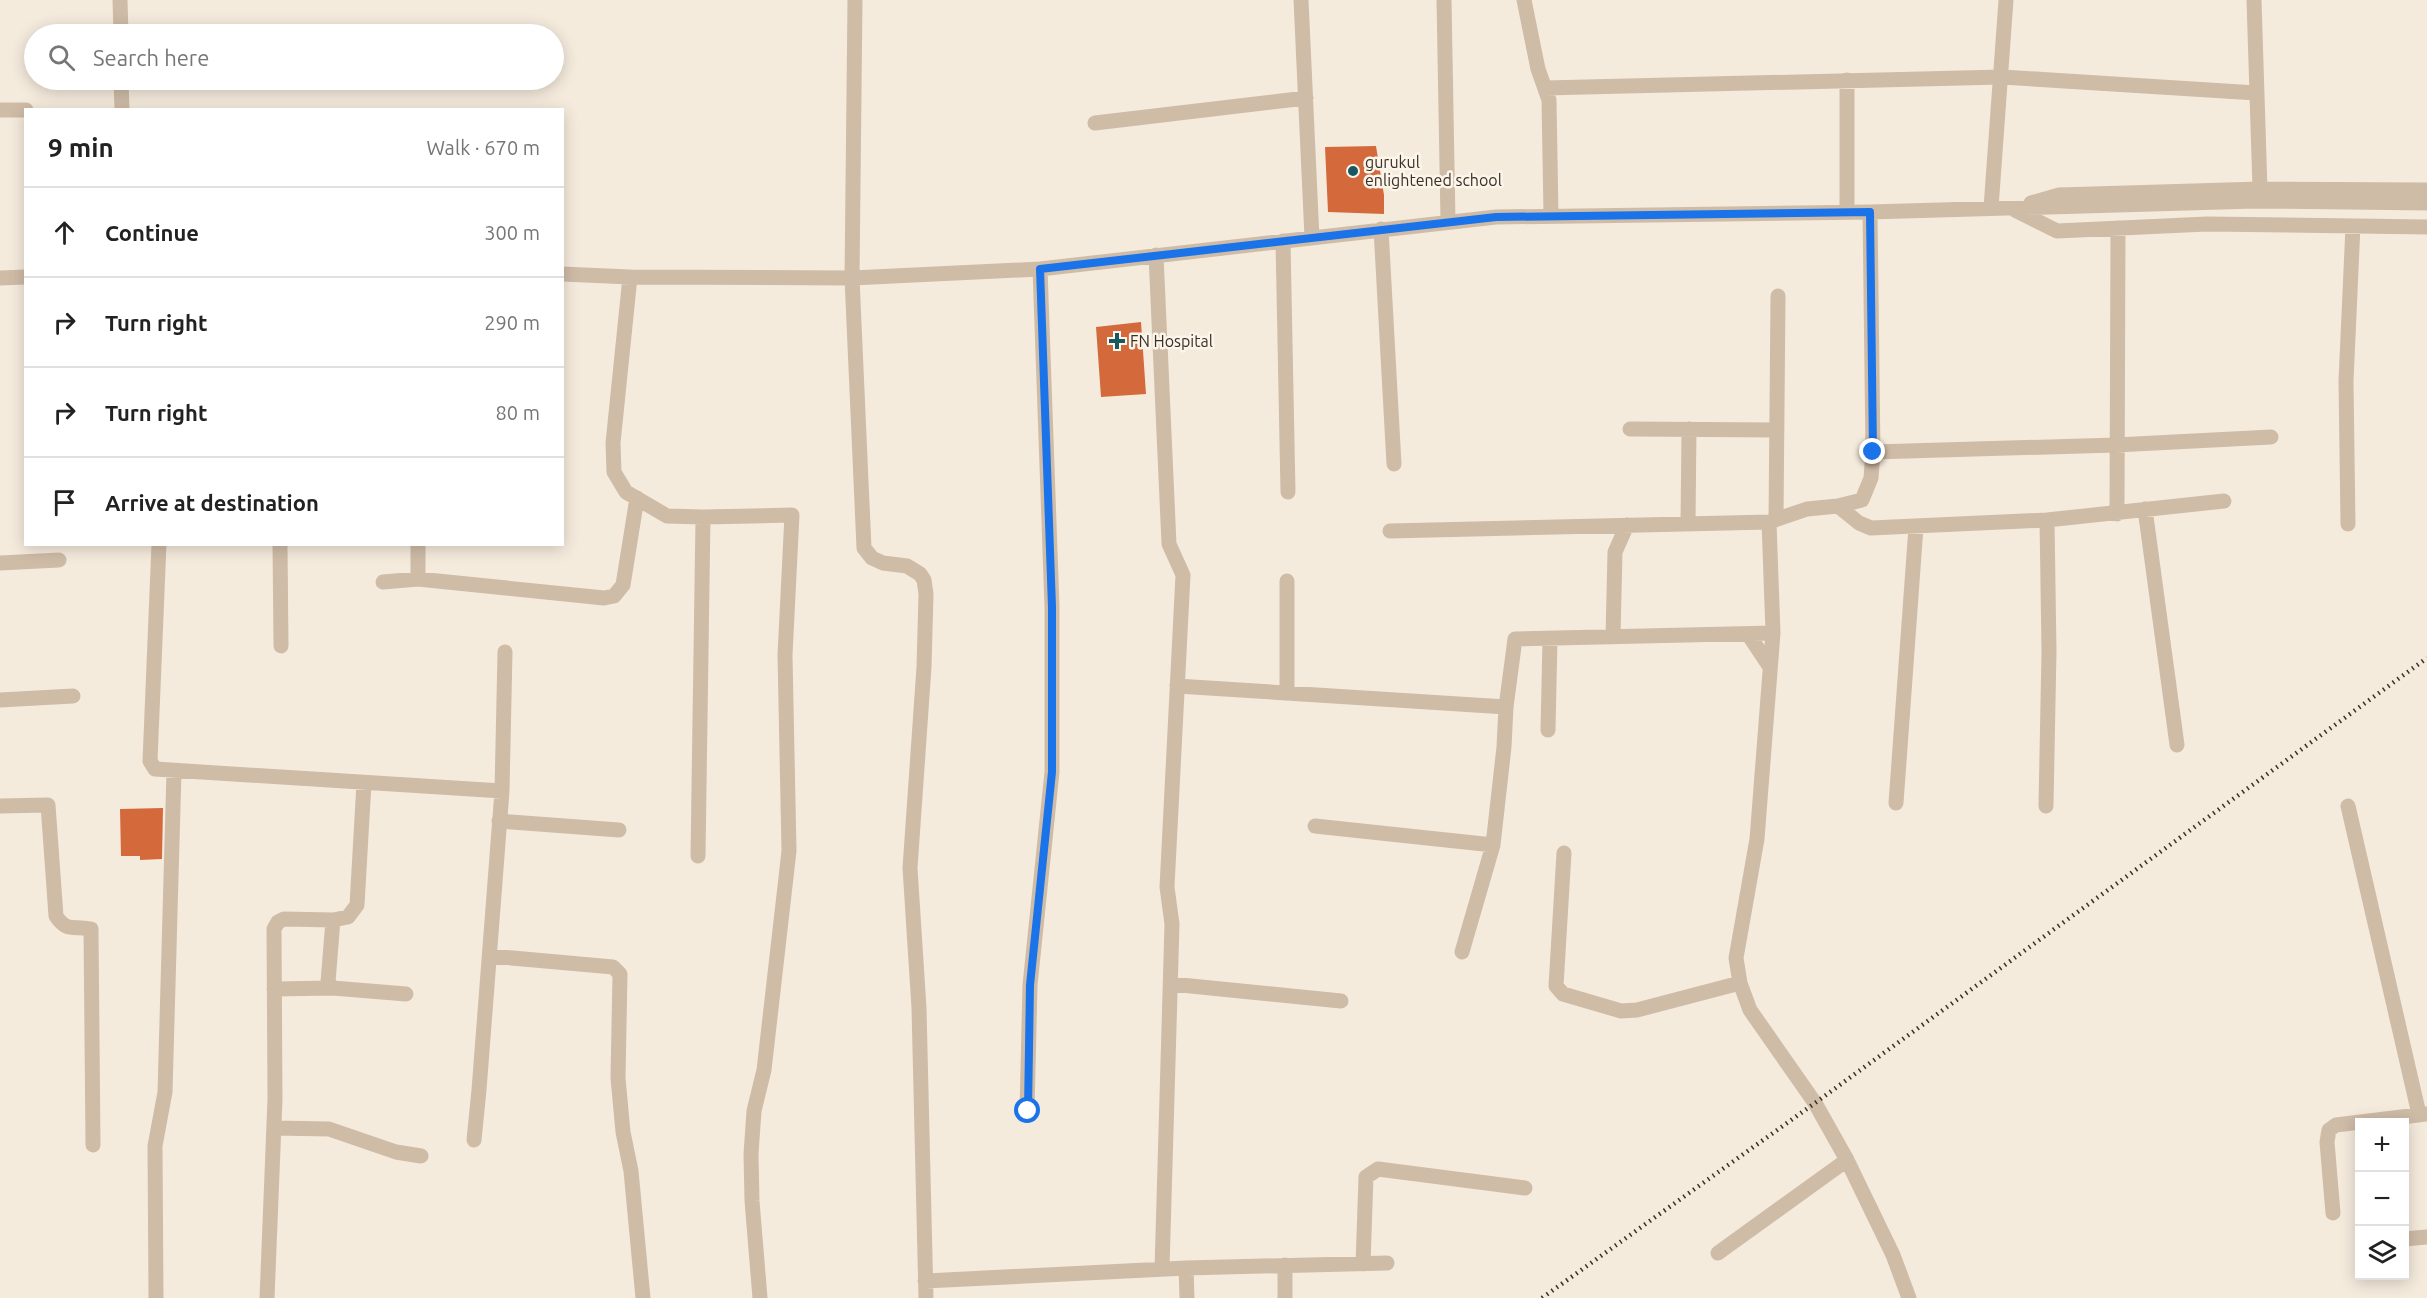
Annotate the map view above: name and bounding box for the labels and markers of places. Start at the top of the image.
place label: gurukul enlightened school [1365,153,1502,189]
marker: gurukul enlightened school [1346,164,1360,178]
marker: FN Hospital [1108,332,1126,350]
place label: FN Hospital [1130,332,1213,350]

